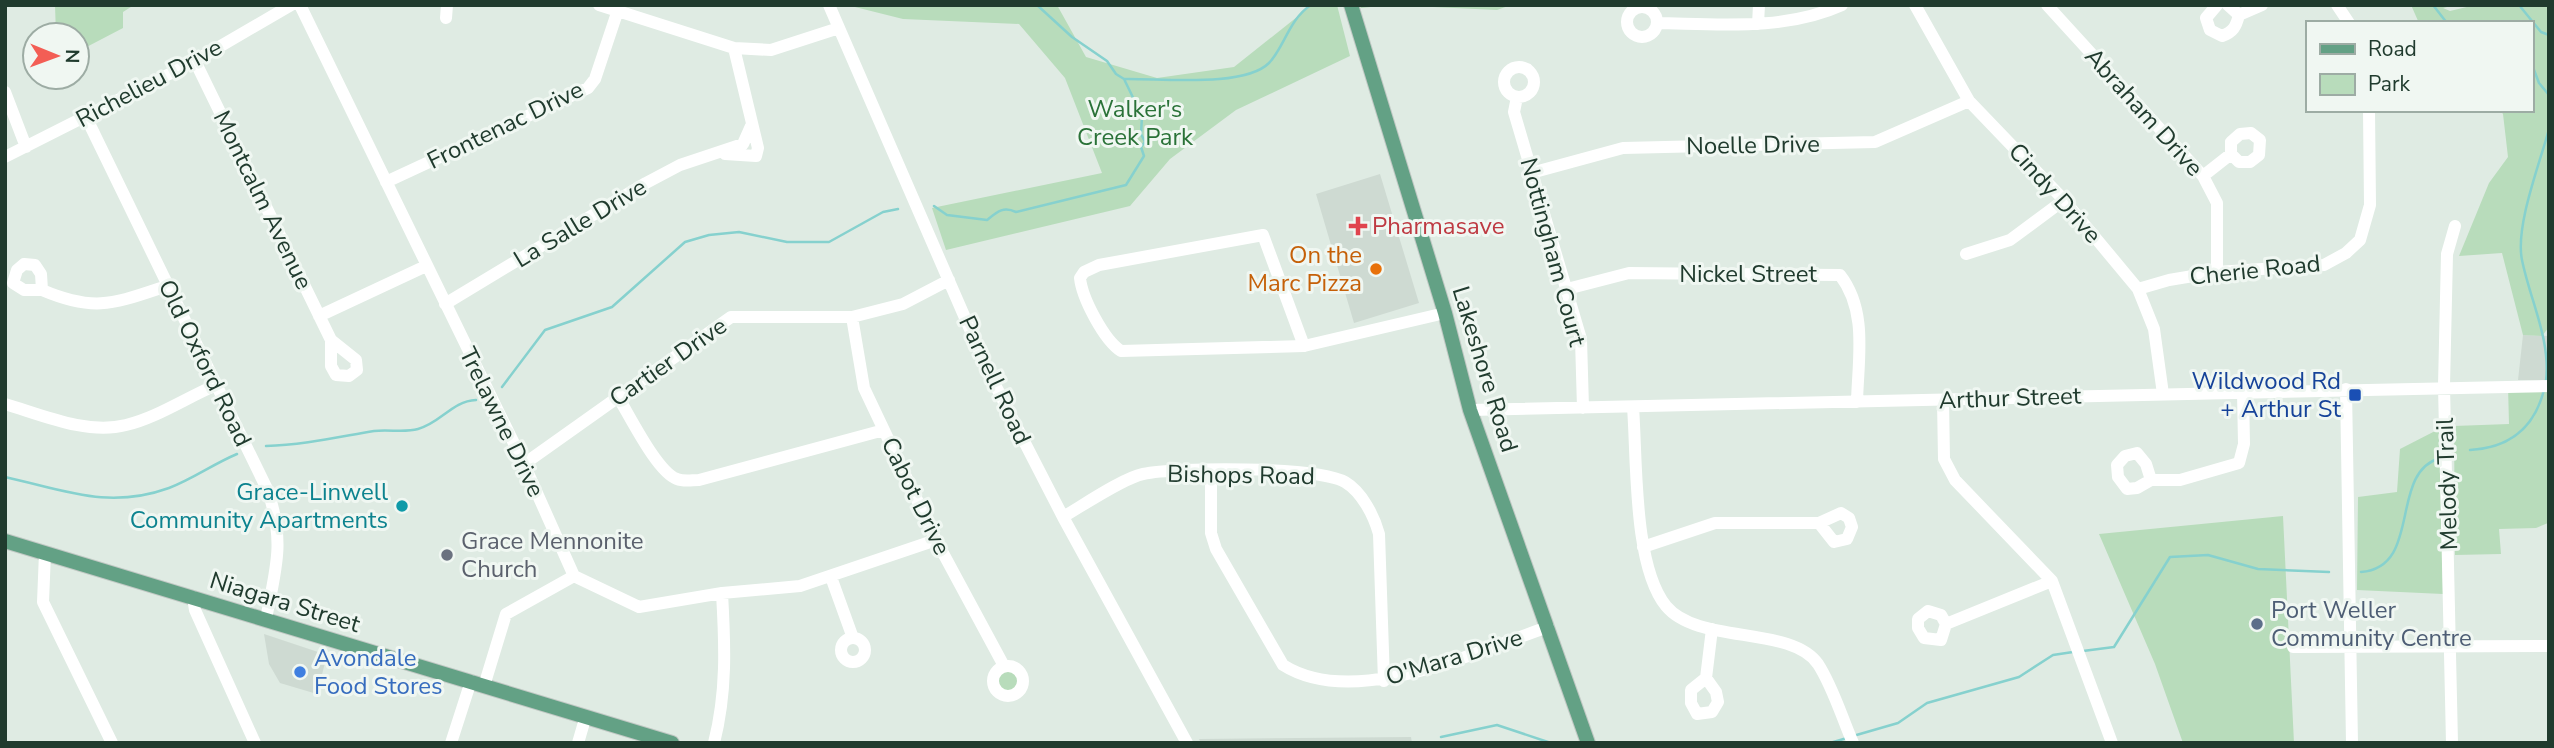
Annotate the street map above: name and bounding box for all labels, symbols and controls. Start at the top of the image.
north arrow [21,21,91,91]
legend [2306,21,2533,112]
street label: Richelieu Drive [70,31,228,135]
text: Road [2368,35,2417,63]
street label: Abraham Drive [2078,41,2210,183]
text: N [59,49,85,64]
text: Park [2368,70,2410,98]
street label: Frontenac Drive [422,73,588,177]
park label: Walker's Creek Park [1077,93,1194,153]
street label: Montcalm Avenue [206,105,320,295]
street label: Noelle Drive [1686,128,1820,162]
street label: Cindy Drive [2001,136,2109,250]
street label: Nottingham Court [1512,154,1594,350]
street label: La Salle Drive [508,171,652,275]
place label: Pharmasave [1372,210,1505,242]
marker: Pharmasave [1350,218,1366,234]
place label: On the Marc Pizza [1247,239,1362,299]
street label: Cherie Road [2188,247,2322,293]
street label: Nickel Street [1679,258,1817,290]
marker: On the Marc Pizza [1368,261,1384,277]
street label: Old Oxford Road [151,274,259,452]
street label: Lakeshore Road [1445,282,1525,456]
street label: Cartier Drive [603,310,733,414]
street label: Parnell Road [951,310,1039,450]
street label: Trelawne Drive [452,342,552,502]
place label: Wildwood Rd + Arthur St [2191,365,2342,425]
street label: Arthur Street [1938,380,2082,416]
marker: Wildwood Rd + Arthur St [2347,387,2363,403]
street label: Melody Trail [2429,417,2465,551]
street label: Cabot Drive [874,432,958,560]
street label: Bishops Road [1167,458,1315,492]
place label: Grace-Linwell Community Apartments [130,476,388,536]
marker: Grace-Linwell Community Apartments [394,498,410,514]
place label: Grace Mennonite Church [461,525,644,585]
marker: Grace Mennonite Church [439,547,455,563]
street label: Niagara Street [206,564,365,640]
place label: Port Weller Community Centre [2271,594,2472,654]
marker: Port Weller Community Centre [2249,616,2265,632]
street label: O'Mara Drive [1382,621,1526,693]
place label: Avondale Food Stores [314,642,443,702]
marker: Avondale Food Stores [292,664,308,680]

